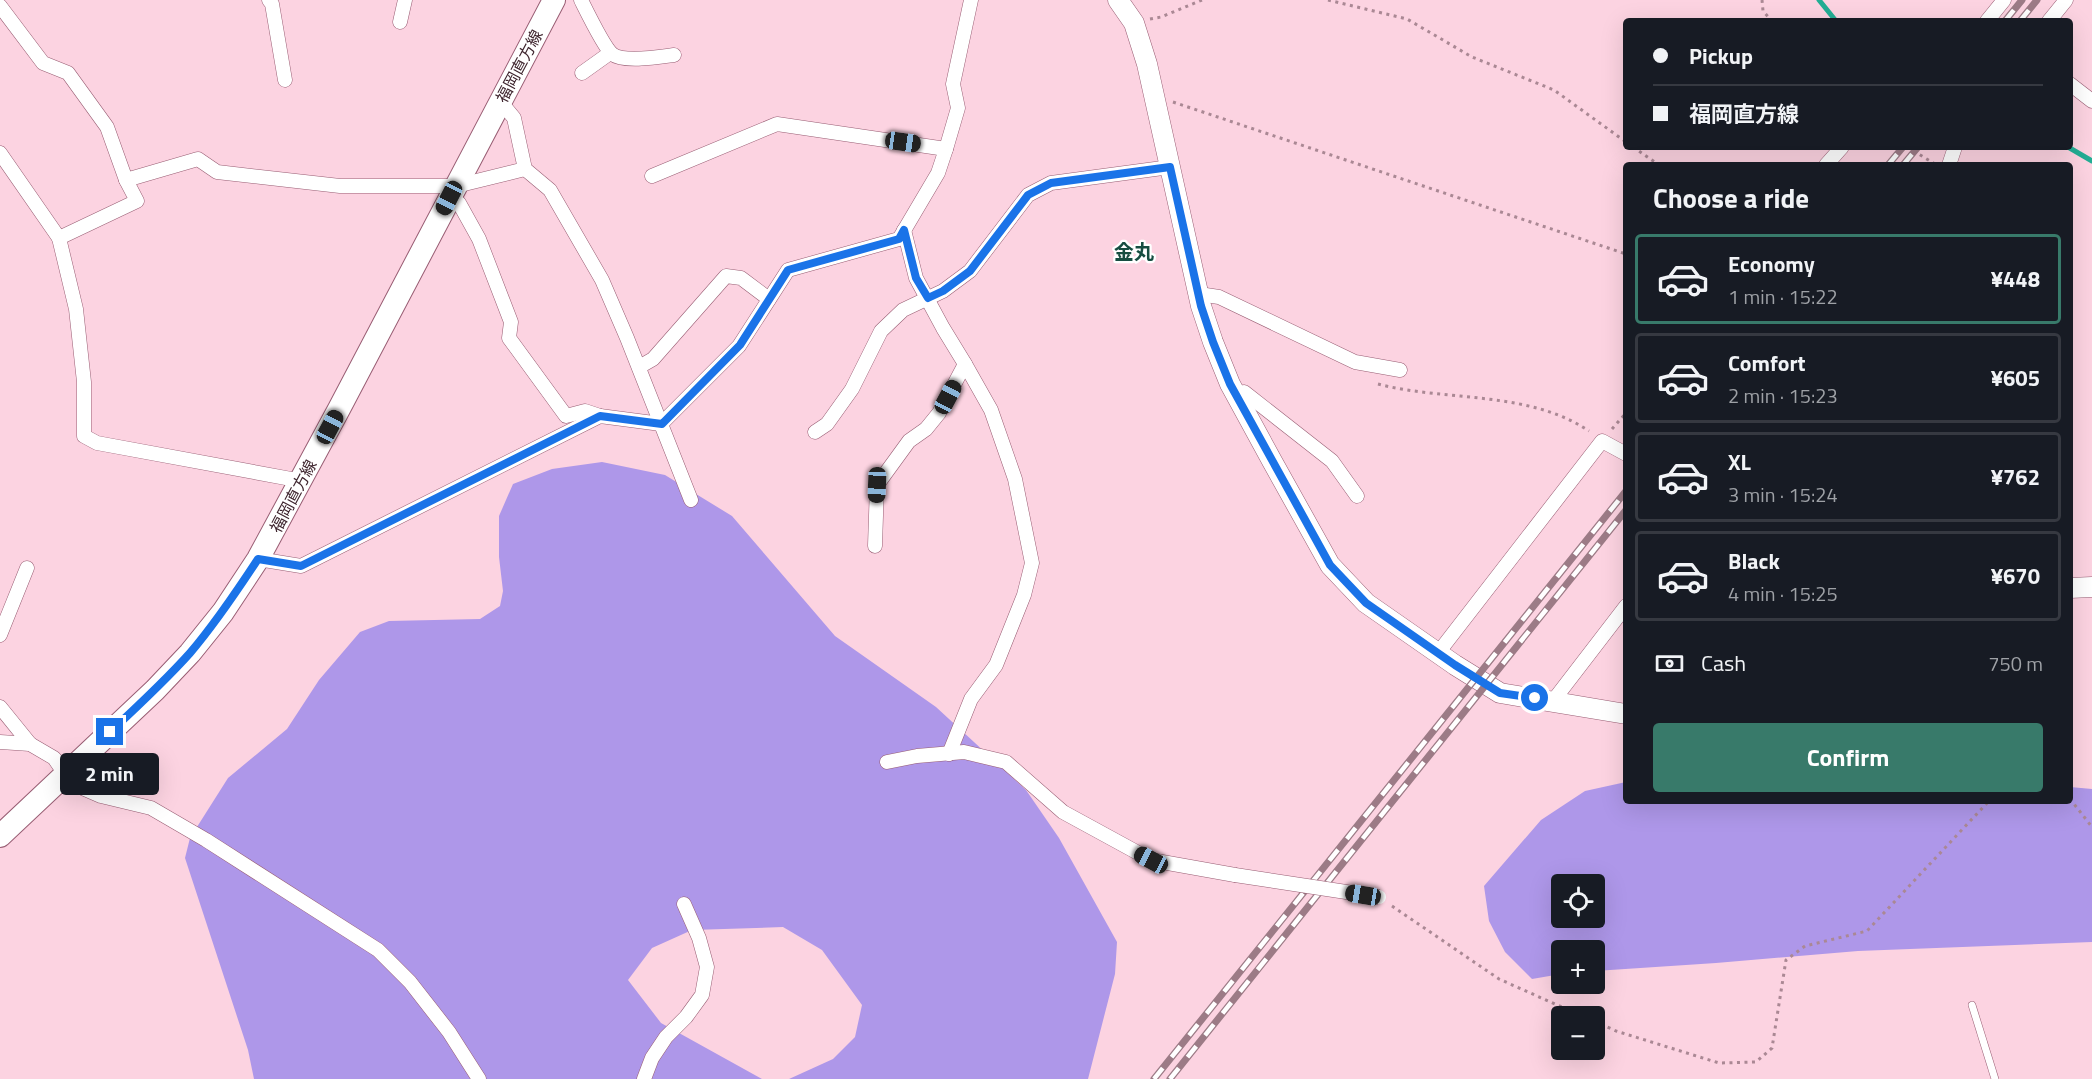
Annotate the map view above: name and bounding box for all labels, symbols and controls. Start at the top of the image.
street label: 福岡直方線 [490,25,548,107]
text: Pickup [1689,39,1753,73]
text: 福岡直方線 [1689,97,1799,131]
car [884,131,922,153]
text: Choose a ride [1653,177,1809,218]
car [433,178,465,218]
district label: 金丸 [1114,236,1154,267]
text: Economy [1728,247,1815,281]
icon: car [1656,252,1710,306]
text: ¥448 [1991,262,2040,296]
text: 1 min · 15:22 [1728,281,1838,312]
text: Comfort [1728,346,1806,380]
icon: car [1656,351,1710,405]
text: ¥605 [1991,361,2040,395]
car [932,377,964,417]
text: 2 min · 15:23 [1728,380,1838,411]
car [314,407,346,447]
text: XL [1728,445,1751,479]
icon: car [1656,450,1710,504]
street label: 福岡直方線 [264,455,322,537]
text: ¥762 [1991,460,2040,494]
car [867,467,887,503]
text: 3 min · 15:24 [1728,479,1838,510]
text: Black [1728,544,1780,578]
icon: car [1656,549,1710,603]
text: ¥670 [1991,559,2040,593]
text: 4 min · 15:25 [1728,578,1838,609]
text: Cash [1701,646,1746,680]
icon: cash [1653,647,1686,680]
text: 750 m [1988,648,2043,679]
route start [1521,684,1548,711]
route end [96,718,123,745]
button: Confirm [1653,723,2043,792]
callout: 2 min [60,753,160,795]
text: 2 min [85,758,134,789]
car [1131,844,1171,876]
map controls [1551,874,1605,1060]
button: locate [1551,874,1605,928]
car [1344,883,1382,907]
button: + [1551,940,1605,994]
button: − [1551,1006,1605,1060]

